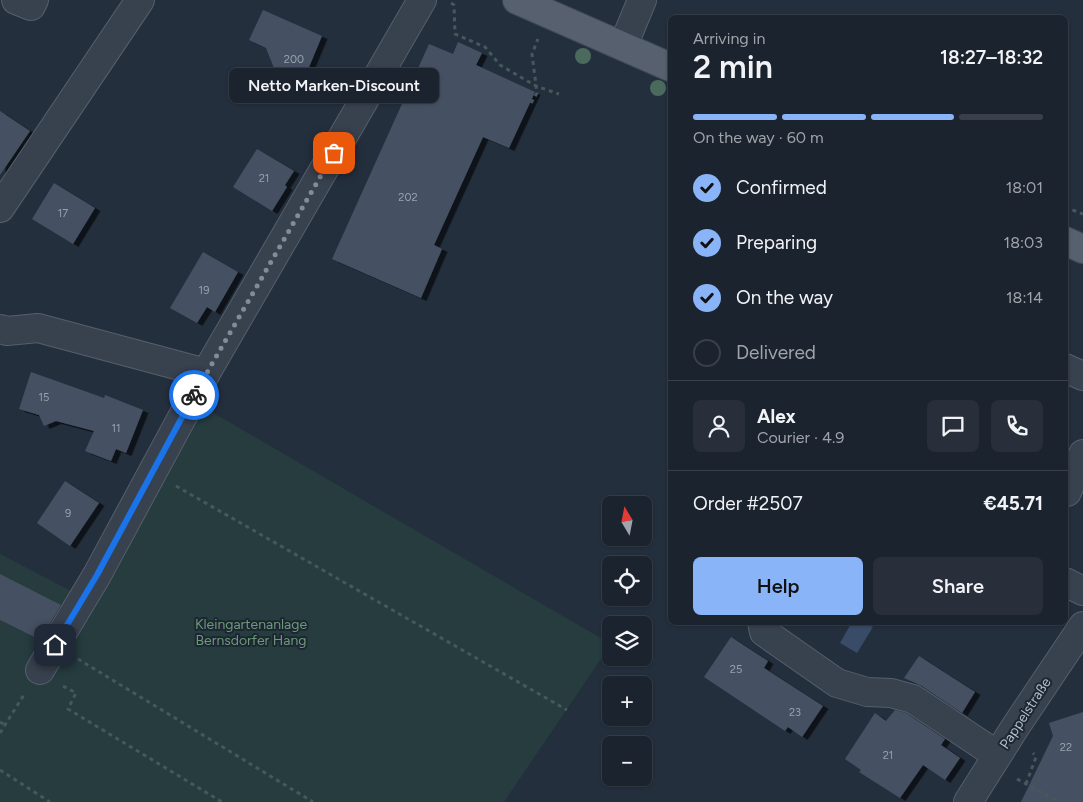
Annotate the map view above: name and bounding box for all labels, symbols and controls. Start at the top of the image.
text: Arriving in [693,29,765,48]
text: 18:27–18:32 [940,46,1043,69]
text: 2 min [693,48,773,86]
house number: 200 [284,53,304,66]
callout: Netto Marken-Discount [229,68,439,103]
text: Netto Marken-Discount [248,76,420,95]
text: On the way · 60 m [693,128,824,147]
pin [313,132,355,174]
icon: bag [320,139,348,167]
house number: 21 [259,172,269,185]
icon: check [693,174,721,202]
text: Confirmed [736,176,827,199]
text: 18:01 [1006,178,1043,197]
house number: 202 [398,191,418,204]
house number: 17 [58,207,68,220]
icon: check [693,229,721,257]
text: Preparing [736,231,817,254]
text: 18:03 [1004,233,1043,252]
house number: 19 [199,284,209,297]
icon: check [693,284,721,312]
text: On the way [736,286,833,309]
text: 18:14 [1006,288,1043,307]
text: Delivered [736,341,816,364]
courier [169,370,219,420]
icon: bike [180,381,208,409]
house number: 15 [39,391,49,404]
button: person [693,400,745,452]
button: chat [927,400,979,452]
button: phone [991,400,1043,452]
text: Alex [757,405,796,428]
house number: 11 [111,422,121,435]
text: Courier · 4.9 [757,428,844,447]
text: Order #2507 [693,492,803,515]
text: €45.71 [983,492,1043,515]
north arrow [602,496,652,546]
map controls [602,496,652,786]
house number: 9 [65,507,71,520]
button: locate [602,556,652,606]
button: Help [693,557,863,615]
button: Share [873,557,1043,615]
park label: Kleingartenanlage Bernsdorfer Hang [195,616,307,649]
button: layers [602,616,652,666]
pin [34,624,76,666]
icon: home [41,631,69,659]
house number: 25 [730,663,742,676]
street label: Pappelstraße [996,674,1055,752]
button: + [602,676,652,726]
house number: 23 [789,706,801,719]
button: − [602,736,652,786]
house number: 22 [1060,741,1072,754]
house number: 21 [883,749,893,762]

